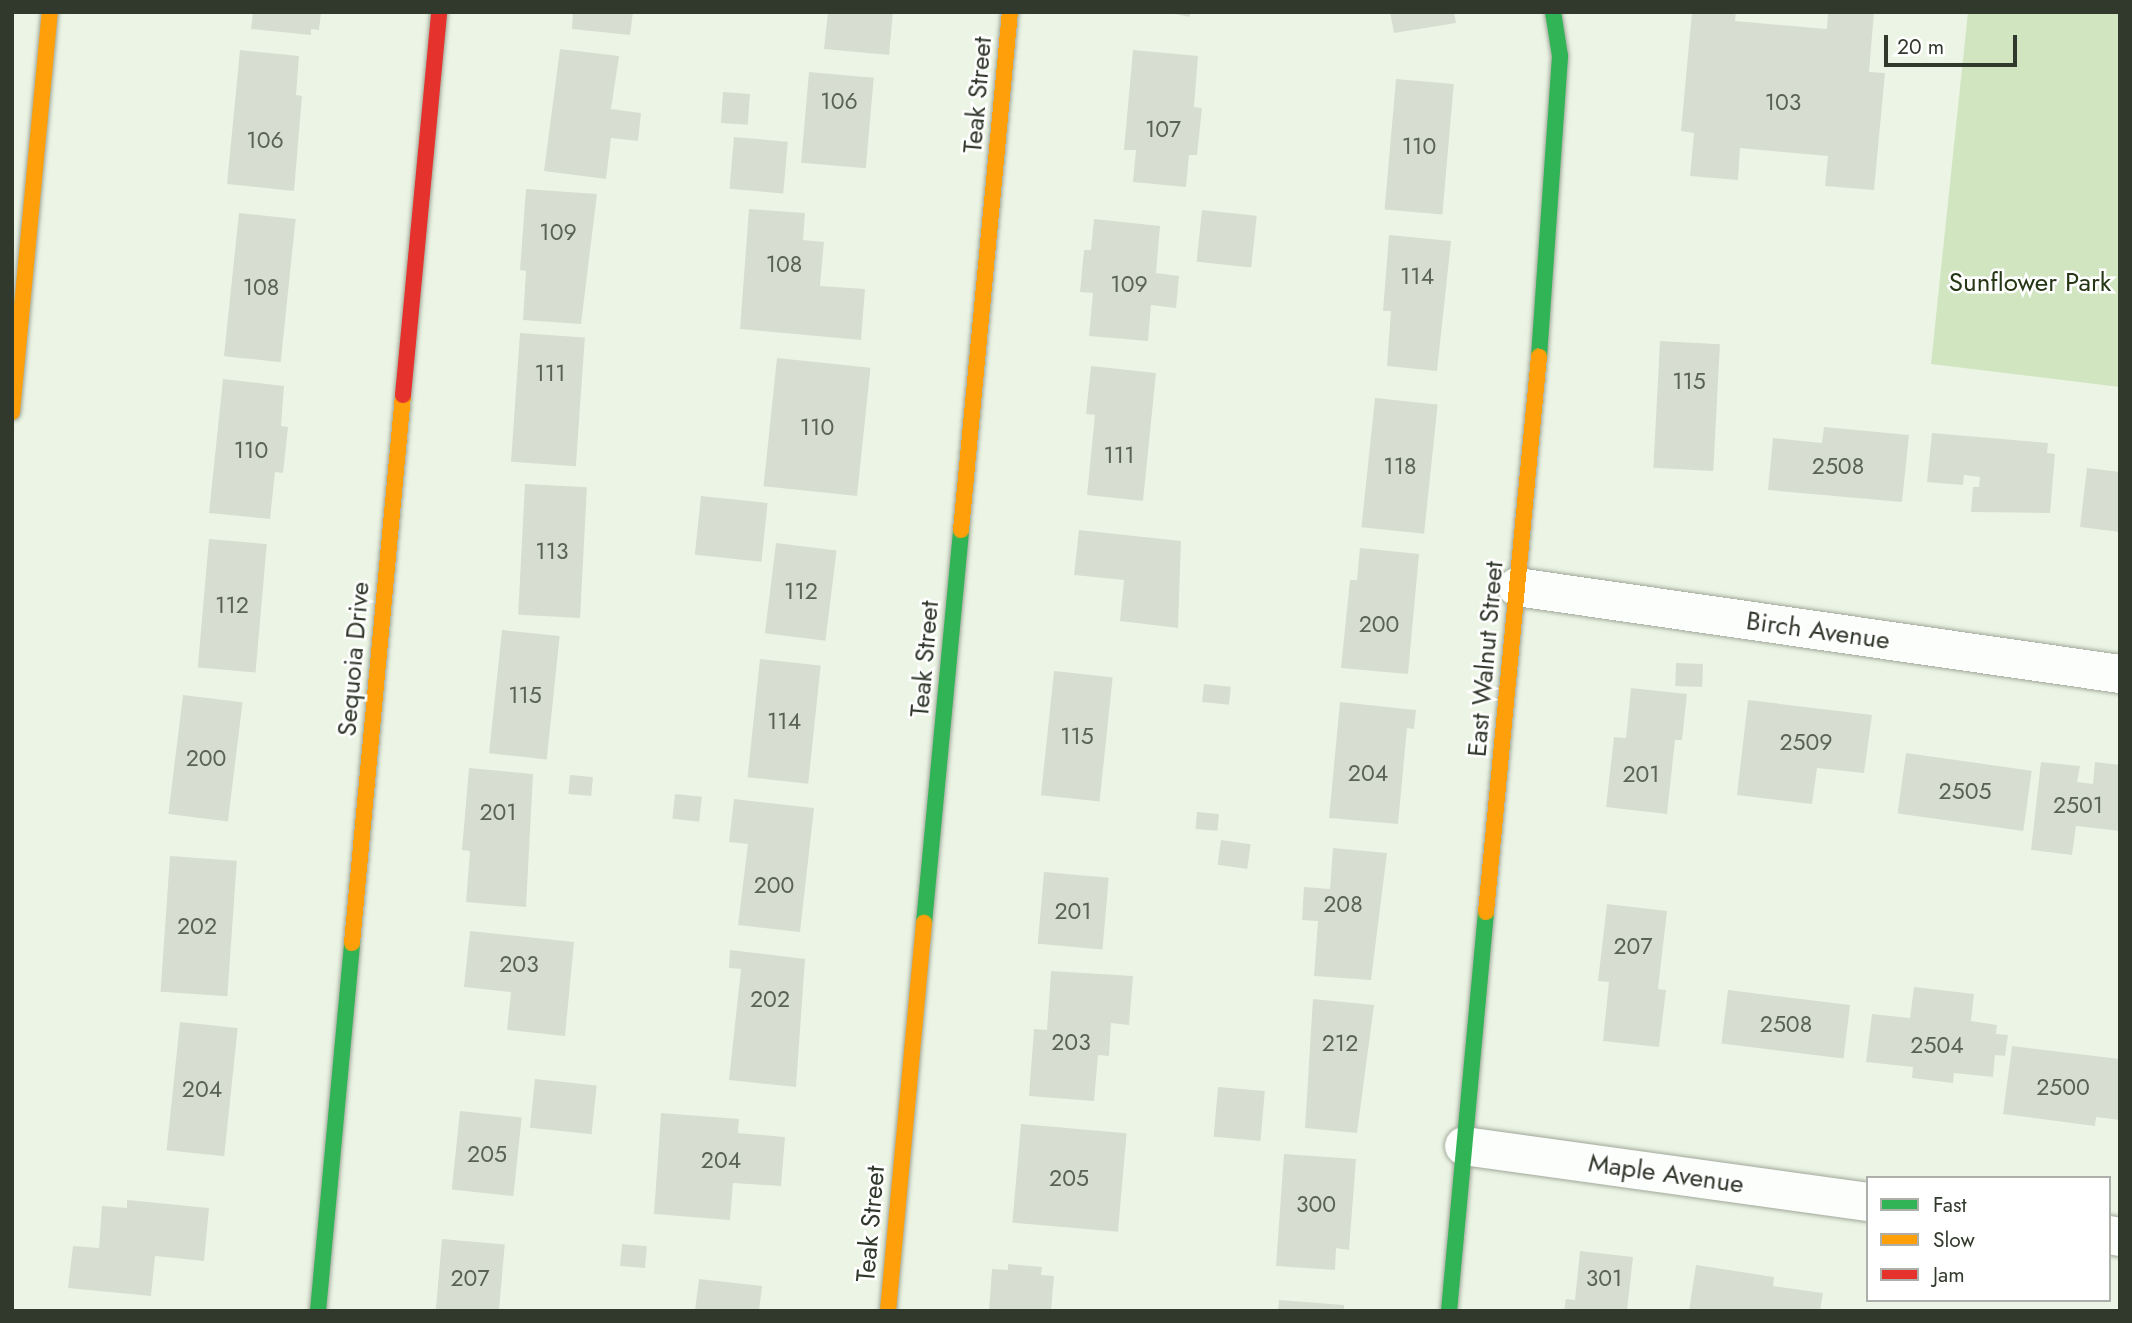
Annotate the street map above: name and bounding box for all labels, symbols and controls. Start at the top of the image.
scale bar [1887,21,2020,65]
text: 20 m [1897,32,1944,62]
street label: Teak Street [957,36,999,154]
house number: 106 [820,87,858,115]
house number: 103 [1765,88,1801,116]
house number: 107 [1145,115,1181,143]
house number: 106 [246,126,284,154]
house number: 110 [1402,132,1436,160]
house number: 109 [539,218,577,246]
house number: 108 [766,250,802,278]
house number: 114 [1400,262,1434,290]
park label: Sunflower Park [1949,267,2111,299]
house number: 109 [1110,270,1148,298]
house number: 108 [243,273,279,301]
house number: 111 [534,359,566,387]
house number: 115 [1672,367,1706,395]
house number: 110 [800,413,834,441]
house number: 110 [234,436,268,464]
house number: 111 [1103,441,1135,469]
house number: 118 [1383,452,1417,480]
house number: 2508 [1812,452,1864,480]
house number: 113 [535,537,569,565]
street label: East Walnut Street [1462,560,1510,758]
house number: 112 [784,577,818,605]
street label: Sequoia Drive [332,580,376,738]
house number: 112 [215,591,249,619]
street label: Teak Street [904,600,946,718]
street label: Birch Avenue [1744,605,1892,657]
house number: 200 [1359,610,1399,638]
house number: 115 [508,681,542,709]
house number: 114 [767,707,801,735]
house number: 115 [1060,722,1094,750]
house number: 2509 [1779,728,1833,756]
house number: 200 [186,744,226,772]
house number: 204 [1348,759,1388,787]
house number: 201 [1622,760,1660,788]
house number: 2505 [1939,777,1991,805]
house number: 2501 [2053,791,2103,819]
house number: 201 [479,798,517,826]
house number: 200 [754,871,794,899]
house number: 208 [1323,890,1363,918]
house number: 201 [1054,897,1092,925]
house number: 202 [177,912,217,940]
house number: 207 [1614,932,1652,960]
house number: 203 [499,950,539,978]
house number: 202 [750,985,790,1013]
house number: 2508 [1760,1010,1812,1038]
house number: 203 [1051,1028,1091,1056]
house number: 212 [1322,1029,1358,1057]
house number: 2504 [1910,1031,1964,1059]
house number: 2500 [2036,1073,2090,1101]
house number: 204 [182,1075,222,1103]
house number: 205 [467,1140,507,1168]
house number: 204 [701,1146,741,1174]
street label: Maple Avenue [1586,1148,1746,1200]
house number: 205 [1049,1164,1089,1192]
street label: Teak Street [850,1165,892,1283]
legend [1866,1176,2111,1302]
house number: 300 [1296,1190,1336,1218]
text: Fast [1933,1190,1966,1220]
text: Slow [1933,1225,1975,1255]
text: Jam [1933,1260,1965,1290]
house number: 207 [451,1264,489,1292]
house number: 301 [1586,1264,1622,1292]

